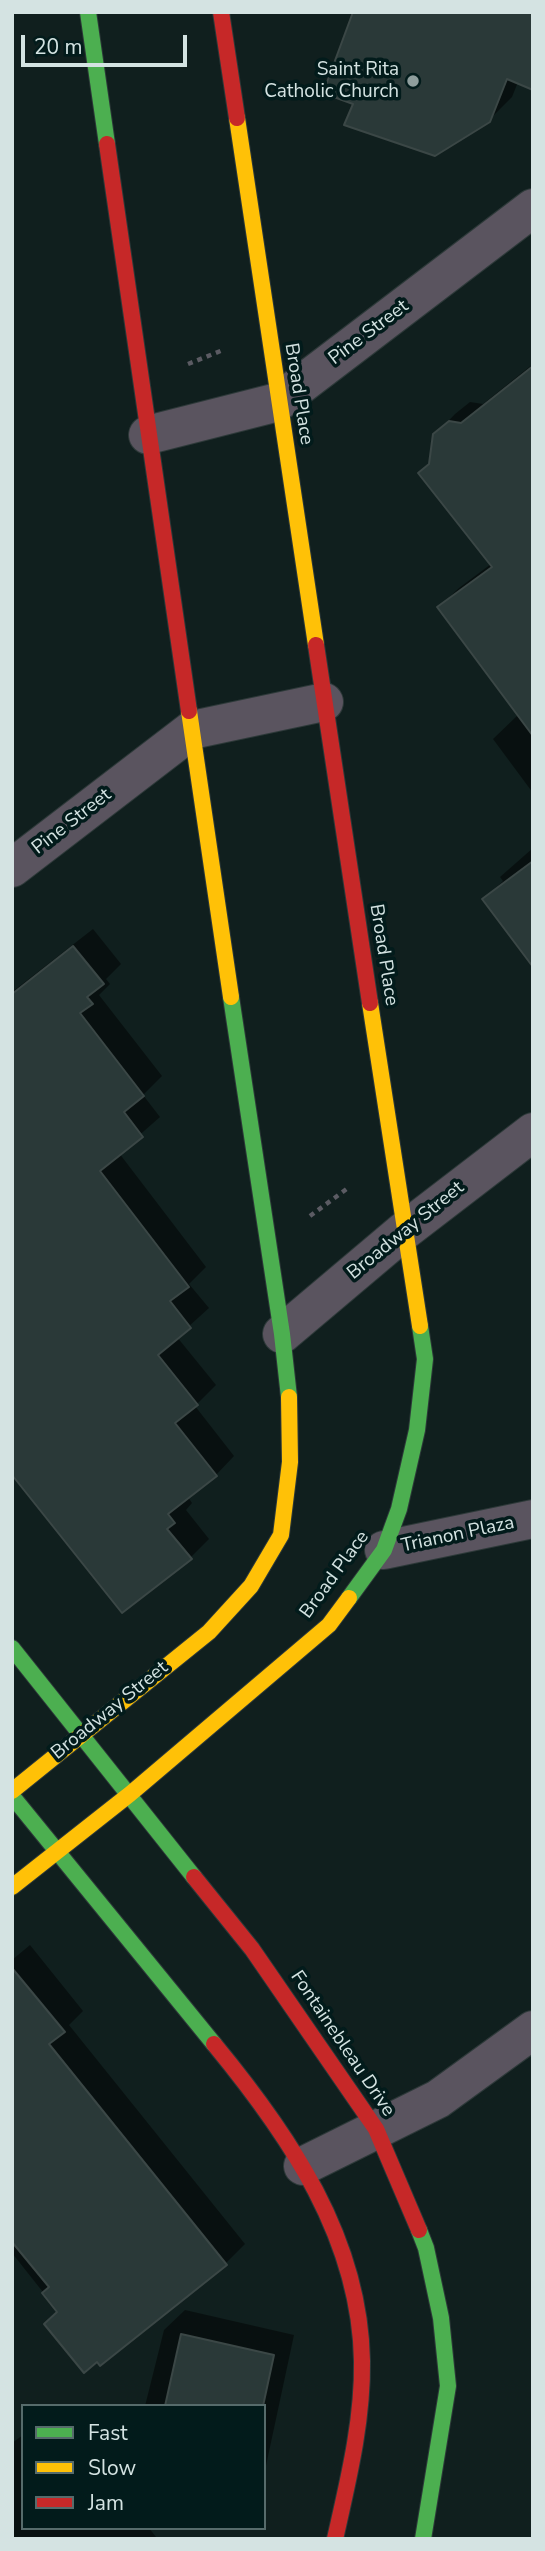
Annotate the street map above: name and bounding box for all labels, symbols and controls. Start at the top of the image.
scale bar [24,21,191,65]
text: 20 m [34,33,83,61]
place label: Saint Rita Catholic Church [264,59,399,103]
marker: Saint Rita Catholic Church [405,73,421,89]
street label: Pine Street [325,296,413,370]
street label: Broad Place [279,342,317,446]
street label: Pine Street [28,784,116,860]
street label: Broad Place [364,903,402,1007]
street label: Broadway Street [343,1177,469,1285]
street label: Trianon Plaza [399,1512,517,1558]
street label: Broad Place [296,1527,374,1623]
street label: Broadway Street [47,1657,173,1765]
street label: Fontainebleau Drive [285,1967,399,2121]
legend [21,2404,266,2530]
text: Fast [88,2419,128,2447]
text: Slow [88,2454,136,2482]
text: Jam [88,2489,124,2517]

